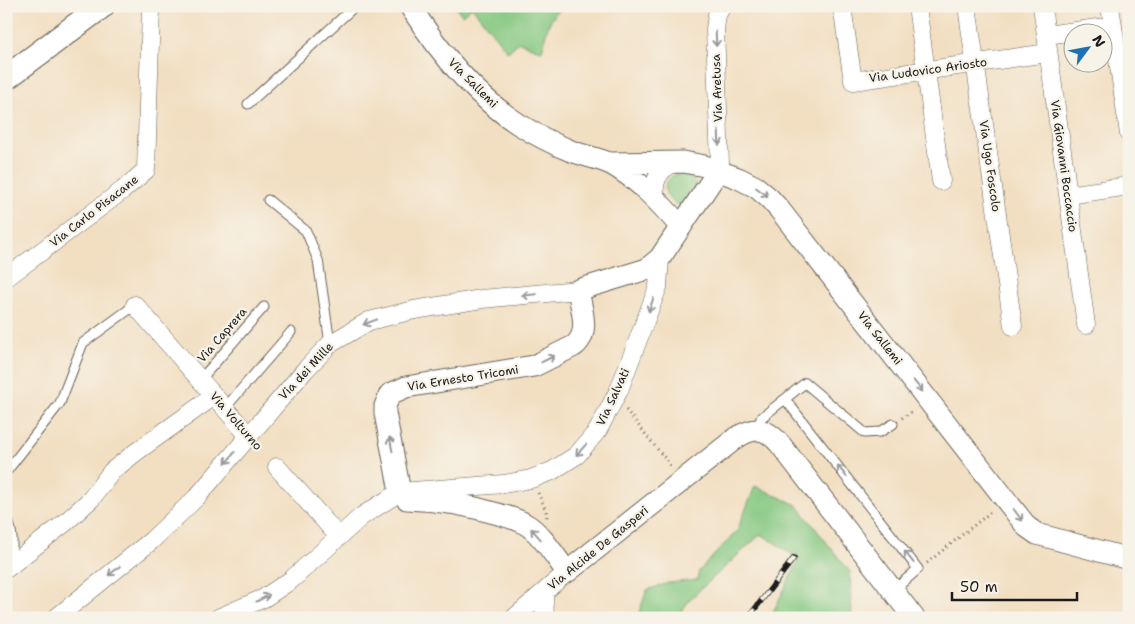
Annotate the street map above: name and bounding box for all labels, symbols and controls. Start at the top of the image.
north arrow [1062,22,1112,72]
one-way arrow [711,30,720,46]
text: N [1088,32,1110,51]
street label: Via Aretusa [708,53,726,122]
street label: Via Ludovico Ariosto [868,54,988,86]
street label: Via Sallemi [445,55,501,111]
street label: Via Giovanni Boccaccio [1047,99,1081,233]
street label: Via Ugo Foscolo [976,119,1004,213]
one-way arrow [714,130,724,146]
street label: Via Carlo Pisacane [46,171,142,251]
one-way arrow [755,186,768,197]
one-way arrow [522,290,538,300]
one-way arrow [646,297,655,313]
street label: Via Caprera [194,304,251,366]
street label: Via Sallemi [854,308,906,368]
one-way arrow [363,318,378,327]
street label: Via dei Mille [275,339,337,403]
one-way arrow [541,354,556,364]
street label: Via Ernesto Tricomi [406,361,520,395]
street label: Via Salvati [593,365,633,429]
one-way arrow [912,380,923,393]
street label: Via Volturno [206,388,266,454]
one-way arrow [386,436,396,452]
one-way arrow [575,444,587,457]
one-way arrow [224,452,236,465]
one-way arrow [836,465,847,478]
street label: Via Alcide De Gasperi [544,502,652,594]
one-way arrow [1013,508,1023,522]
one-way arrow [530,528,542,541]
one-way arrow [903,551,914,564]
one-way arrow [107,566,120,577]
scale bar [952,569,1078,601]
text: 50 m [960,577,998,597]
one-way arrow [255,593,270,603]

